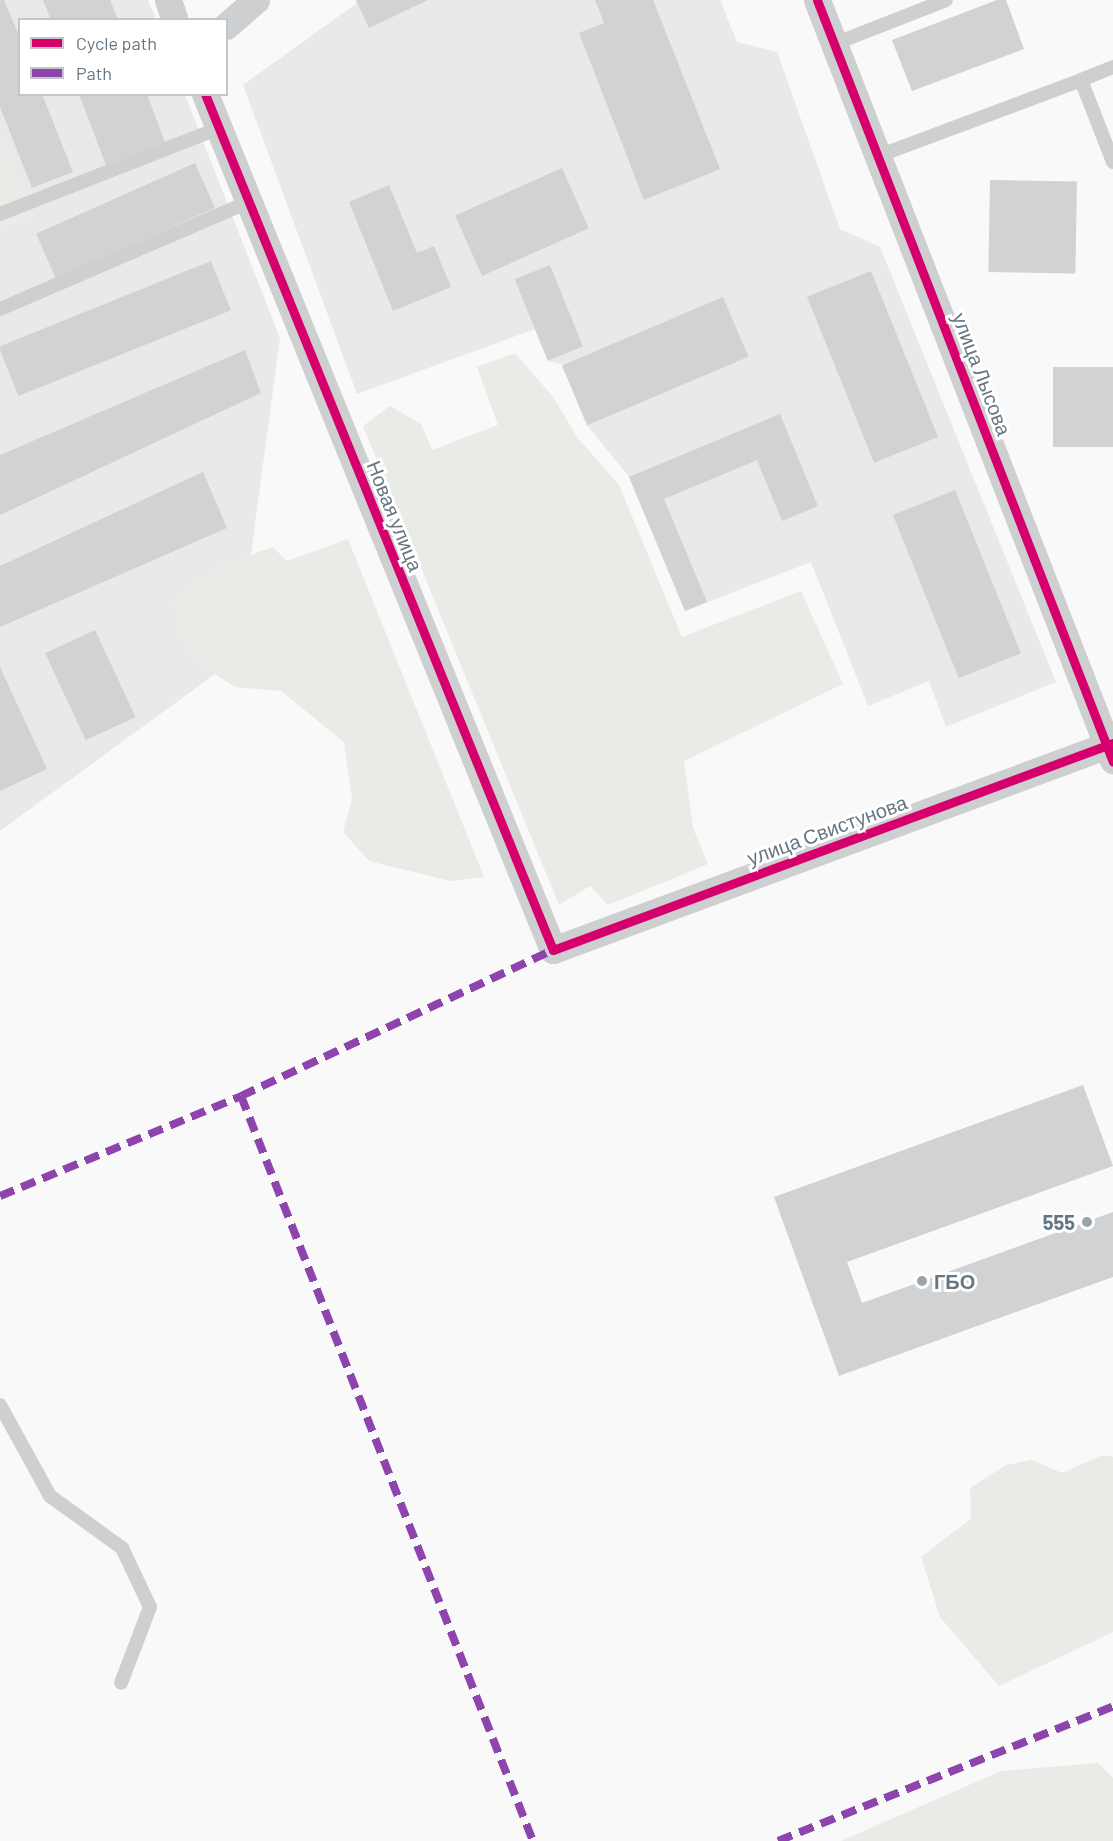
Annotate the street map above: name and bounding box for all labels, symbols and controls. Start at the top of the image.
legend [18,18,228,96]
text: Cycle path [76,32,157,54]
text: Path [76,62,112,84]
street label: улица Лысова [948,309,1016,439]
street label: Новая улица [362,457,428,575]
street label: улица Свистунова [744,790,910,870]
place label: 555 [1043,1210,1075,1234]
marker: 555 [1080,1215,1094,1229]
place label: ГБО [934,1269,975,1293]
marker: ГБО [915,1274,929,1288]

